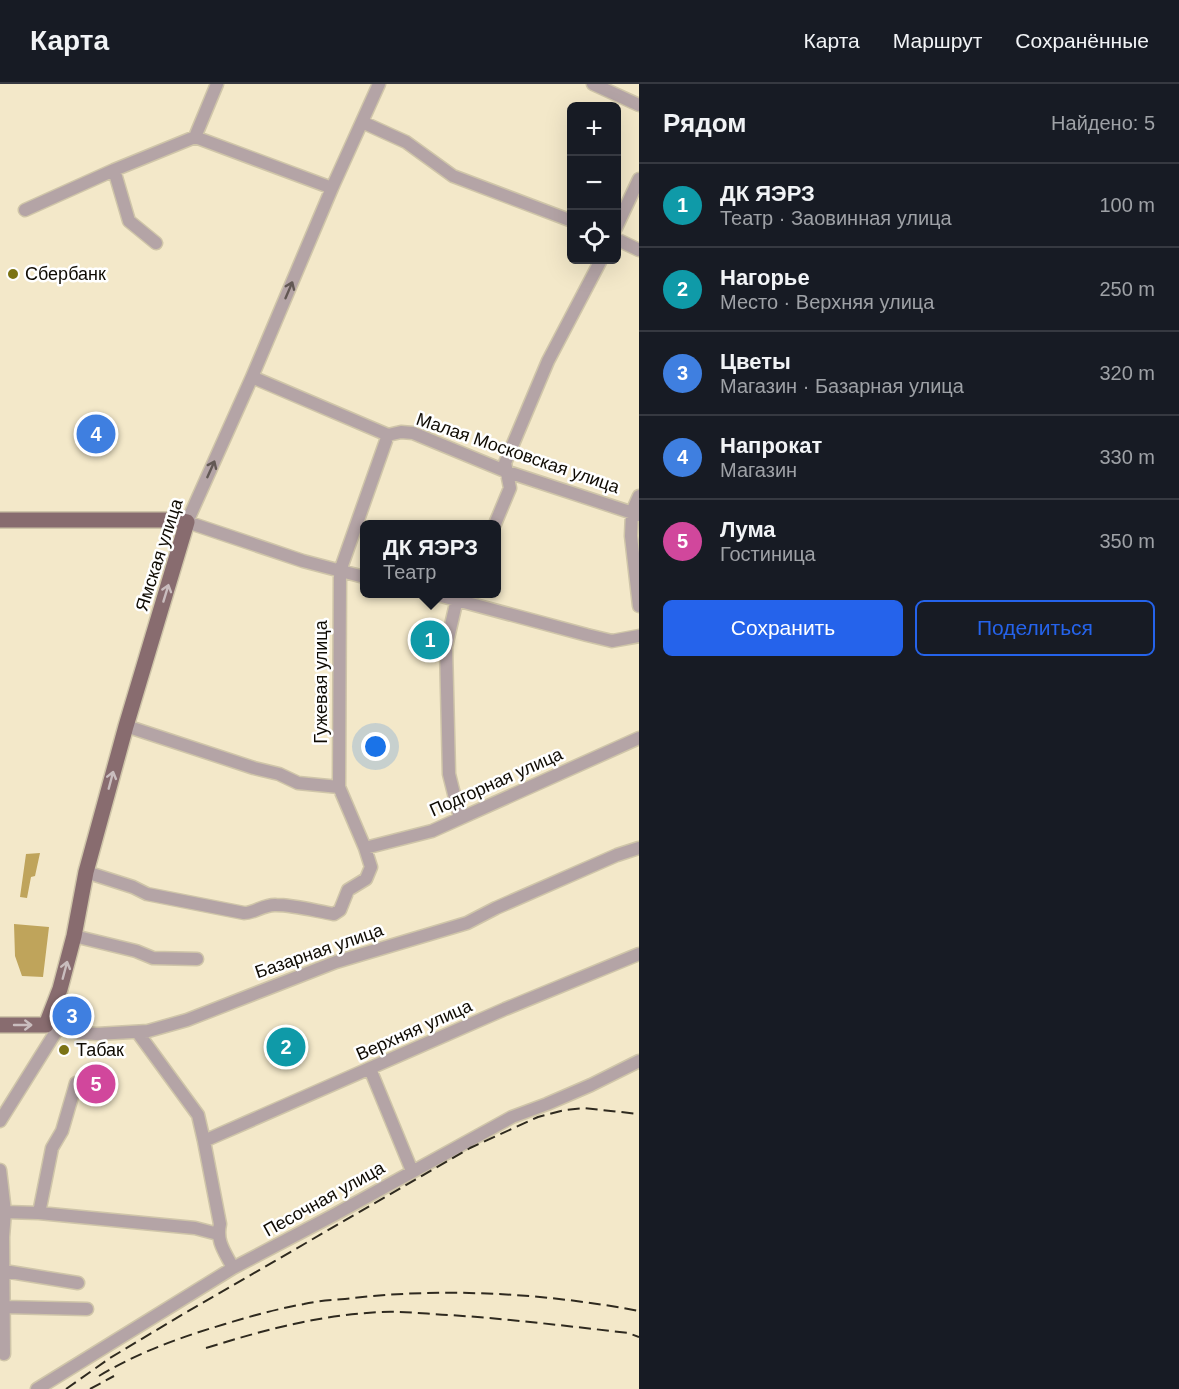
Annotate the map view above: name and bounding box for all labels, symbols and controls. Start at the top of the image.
text: Карта [30,25,109,56]
text: Карта [804,29,860,52]
text: Маршрут [893,29,982,52]
text: Сохранённые [1015,29,1149,52]
map controls [567,102,621,264]
button: + [567,102,621,156]
text: Рядом [663,108,746,138]
text: Найдено: 5 [1051,112,1155,134]
button: − [567,156,621,210]
text: ДК ЯЭРЗ [720,181,815,206]
text: 1 [677,194,688,216]
text: 100 m [1099,194,1155,216]
text: Театр · Заовинная улица [720,207,952,229]
button: locate [567,210,621,264]
place label: Сбербанк [25,264,106,284]
text: Нагорье [720,265,810,290]
marker: Сбербанк [6,267,20,281]
text: 2 [677,278,688,300]
text: 250 m [1099,278,1155,300]
one-way arrow [284,282,295,300]
text: Место · Верхняя улица [720,291,934,313]
text: Цветы [720,349,791,374]
text: 3 [677,362,688,384]
text: 320 m [1099,362,1155,384]
text: Магазин · Базарная улица [720,375,964,397]
street label: Малая Московская улица [414,409,623,498]
pin: 4 [76,412,116,456]
text: Напрокат [720,433,822,458]
text: 4 [677,446,688,468]
text: 330 m [1099,446,1155,468]
text: Магазин [720,459,797,481]
one-way arrow [206,460,217,479]
street label: Ямская улица [131,495,187,614]
text: Лума [720,517,776,542]
popup [360,520,501,598]
text: 5 [677,530,688,552]
text: 350 m [1099,530,1155,552]
text: ДК ЯЭРЗ [383,535,478,560]
text: Гостиница [720,543,816,565]
text: Театр [383,561,436,583]
one-way arrow [161,584,172,603]
button: Сохранить [663,600,903,656]
button: Поделиться [915,600,1155,656]
pin: 1 [410,618,450,662]
street label: Гужевая улица [311,619,331,744]
your location [361,732,390,761]
street label: Подгорная улица [426,743,566,820]
one-way arrow [106,771,118,790]
street label: Базарная улица [252,919,387,982]
one-way arrow [60,961,72,980]
pin: 3 [52,994,92,1038]
street label: Верхняя улица [353,995,476,1065]
one-way arrow [12,1019,32,1031]
pin: 2 [266,1024,306,1070]
place label: Табак [76,1040,124,1060]
marker: Табак [57,1043,71,1057]
pin: 5 [76,1062,116,1106]
street label: Песочная улица [260,1157,389,1241]

